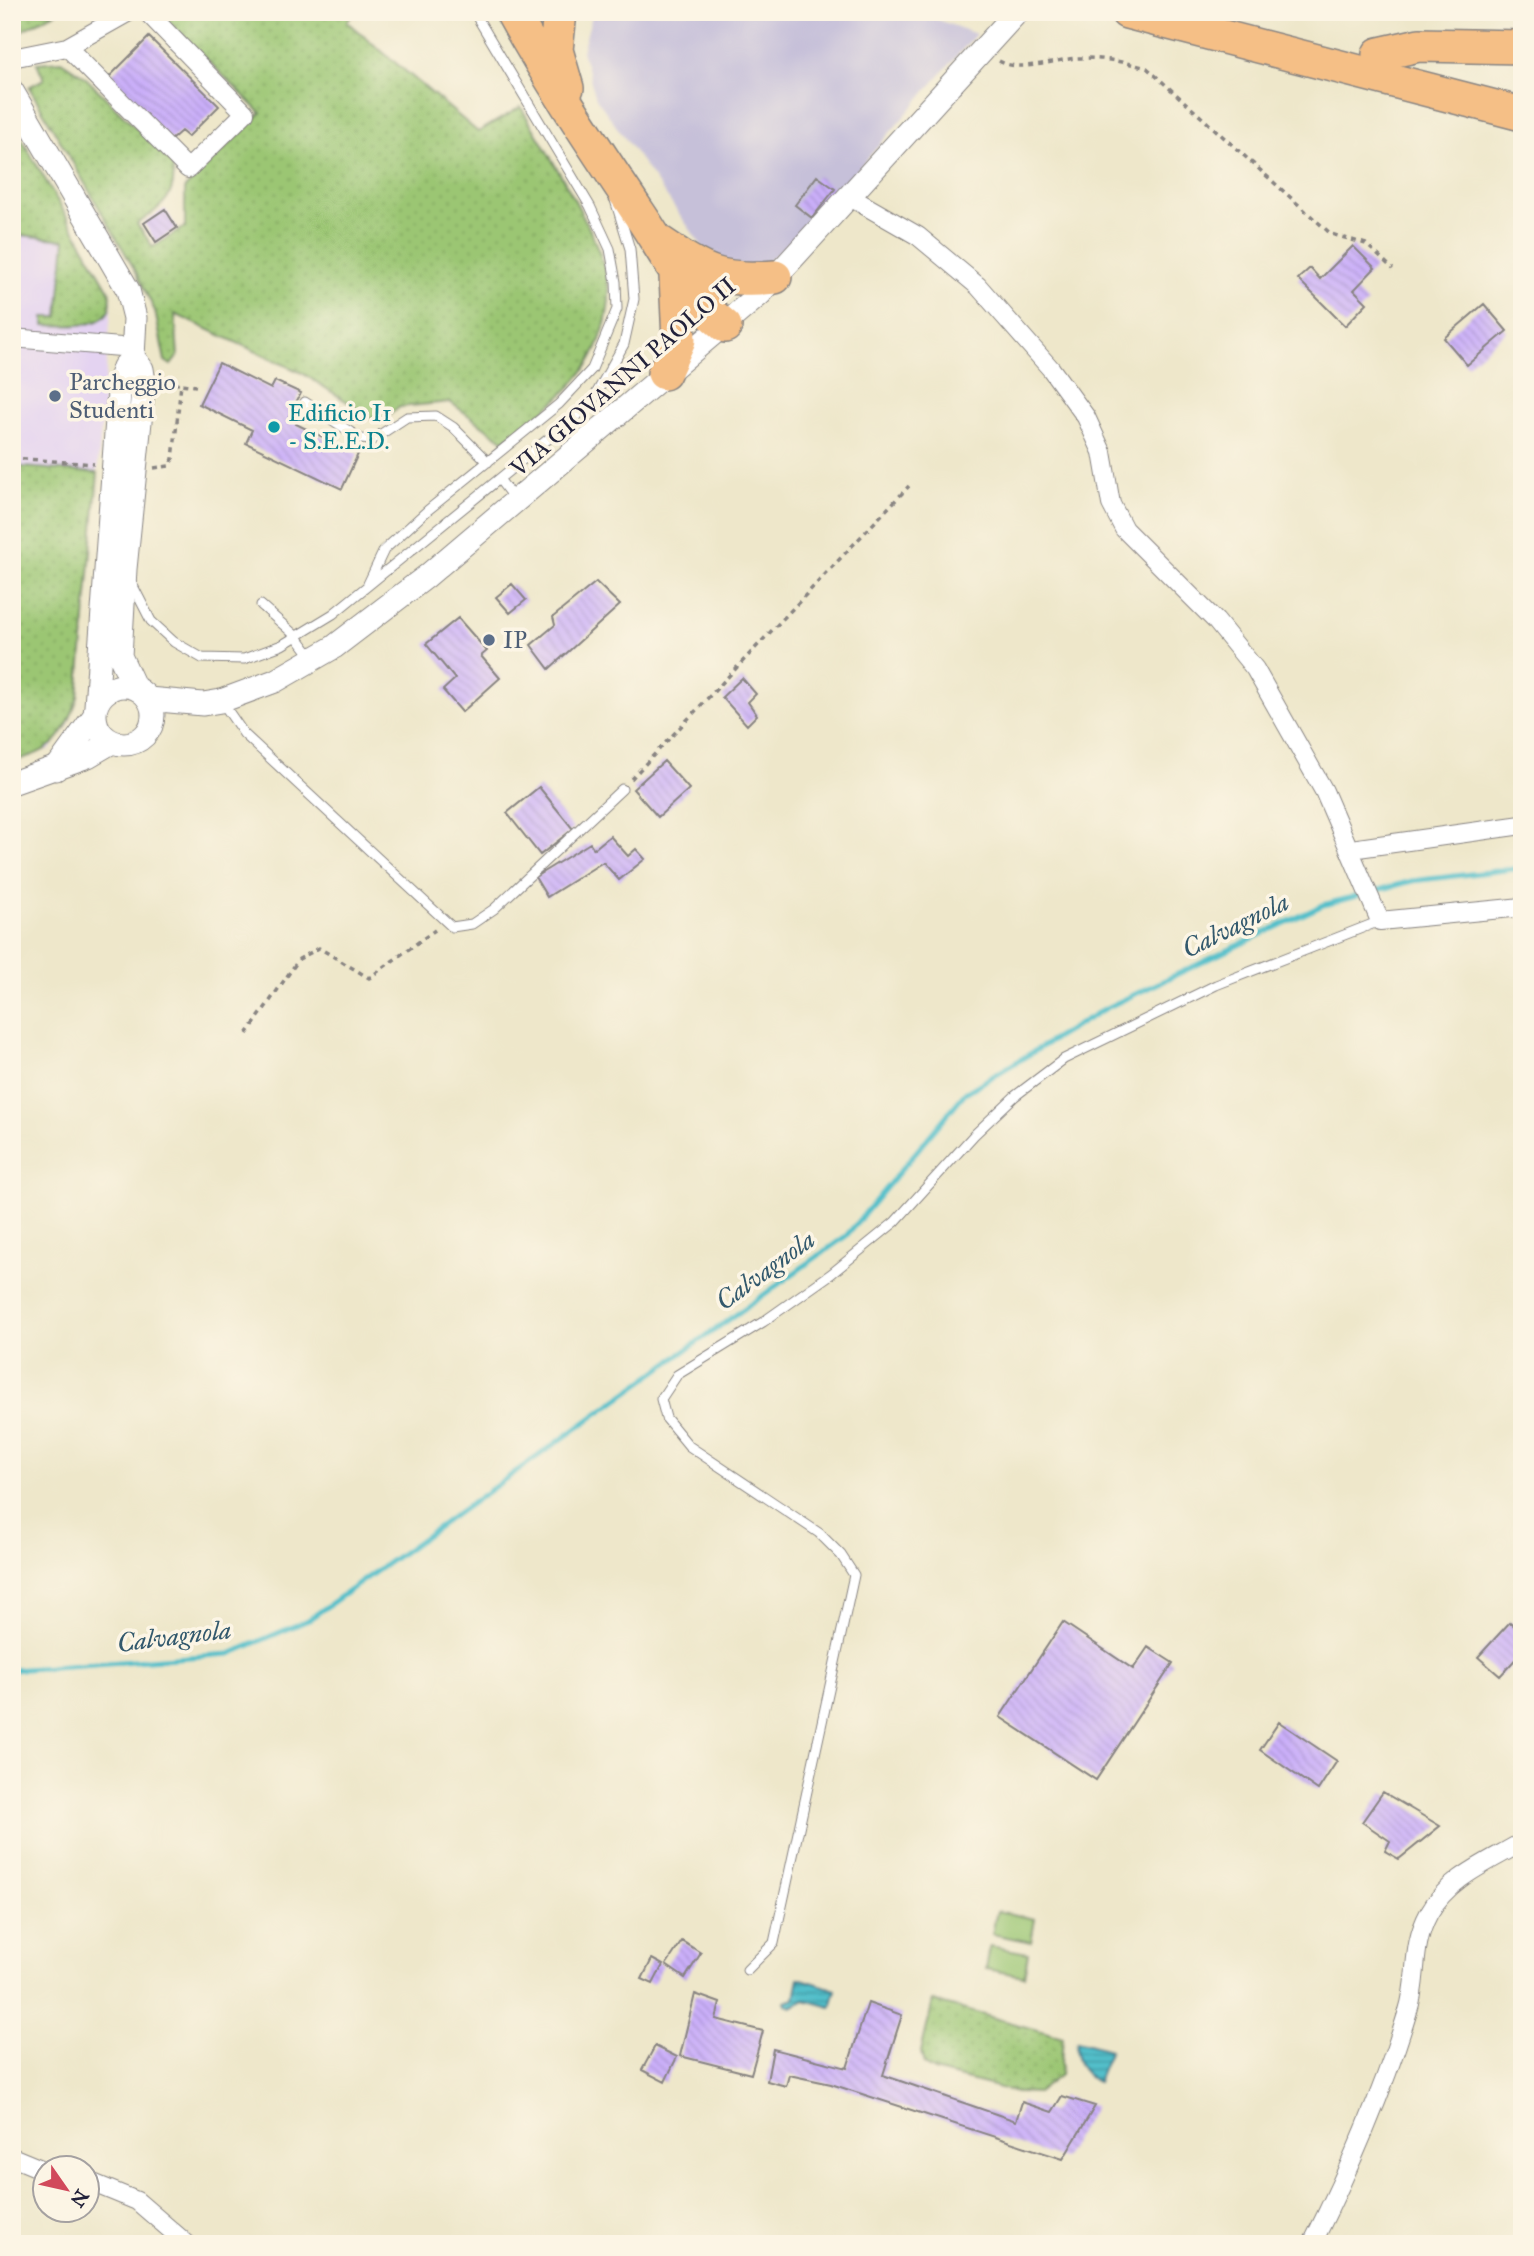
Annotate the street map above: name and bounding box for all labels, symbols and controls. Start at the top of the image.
street label: VIA GIOVANNI PAOLO II [503,271,742,484]
place label: Parcheggio Studenti [69,367,176,425]
marker: Parcheggio Studenti [47,388,63,404]
place label: Edificio I1 - S.E.E.D. [288,398,392,456]
marker: Edificio I1 - S.E.E.D. [266,419,282,435]
place label: IP [503,625,527,655]
marker: IP [481,632,497,648]
water label: Calvagnola [1176,885,1294,965]
water label: Calvagnola [709,1223,821,1317]
water label: Calvagnola [115,1613,233,1659]
north arrow [32,2154,102,2224]
text: N [66,2185,94,2211]

